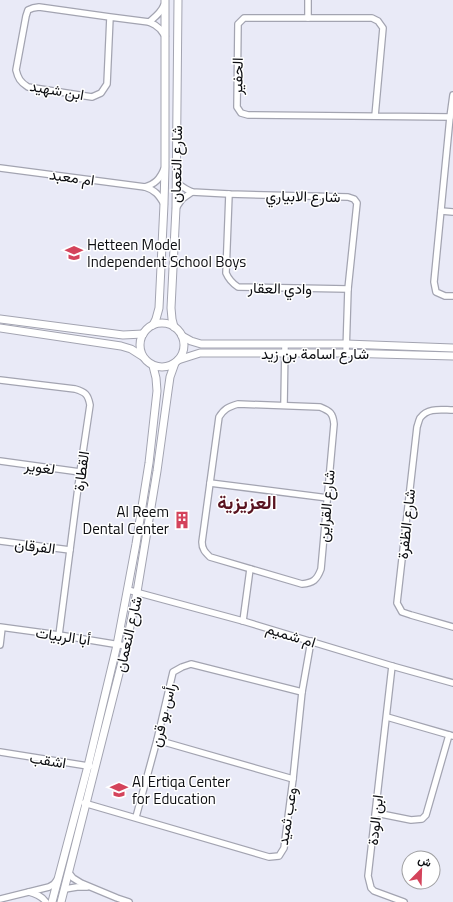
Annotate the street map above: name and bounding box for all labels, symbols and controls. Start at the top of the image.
street label: الحفير [225,57,249,96]
street label: ابن شهيد [28,74,86,106]
street label: شارع النعمان [164,125,188,203]
street label: ام معبد [48,162,96,192]
street label: شارع الابياري [265,184,341,210]
place label: Hetteen Model Independent School Boys [87,233,246,273]
school or university icon: Hetteen Model Independent School Boys [64,243,84,263]
street label: وادي العقار [247,276,312,302]
street label: شارع اسامة بن زيد [261,342,369,365]
street label: القطارة [67,449,95,493]
street label: لغوير [22,453,57,481]
street label: شارع القراين [311,468,341,543]
district label: العزيزية [217,487,277,516]
street label: شارع الظفرة [391,488,421,560]
place label: Al Reem Dental Center [83,500,169,540]
building icon: Al Reem Dental Center [172,510,192,530]
street label: الفرقان [13,532,57,560]
street label: شارع النعمان [108,593,148,674]
street label: ام شميم [263,617,319,653]
street label: أبا الربيات [34,621,92,651]
street label: رأس بو قرن [144,681,182,749]
street label: اشقب [28,746,68,774]
place label: Al Ertiqa Center for Education [132,770,230,810]
school or university icon: Al Ertiqa Center for Education [109,780,129,800]
street label: وعب ثميد [271,785,303,847]
street label: ابن الودة [361,794,389,846]
north arrow [401,850,441,890]
text: ش [416,851,434,871]

